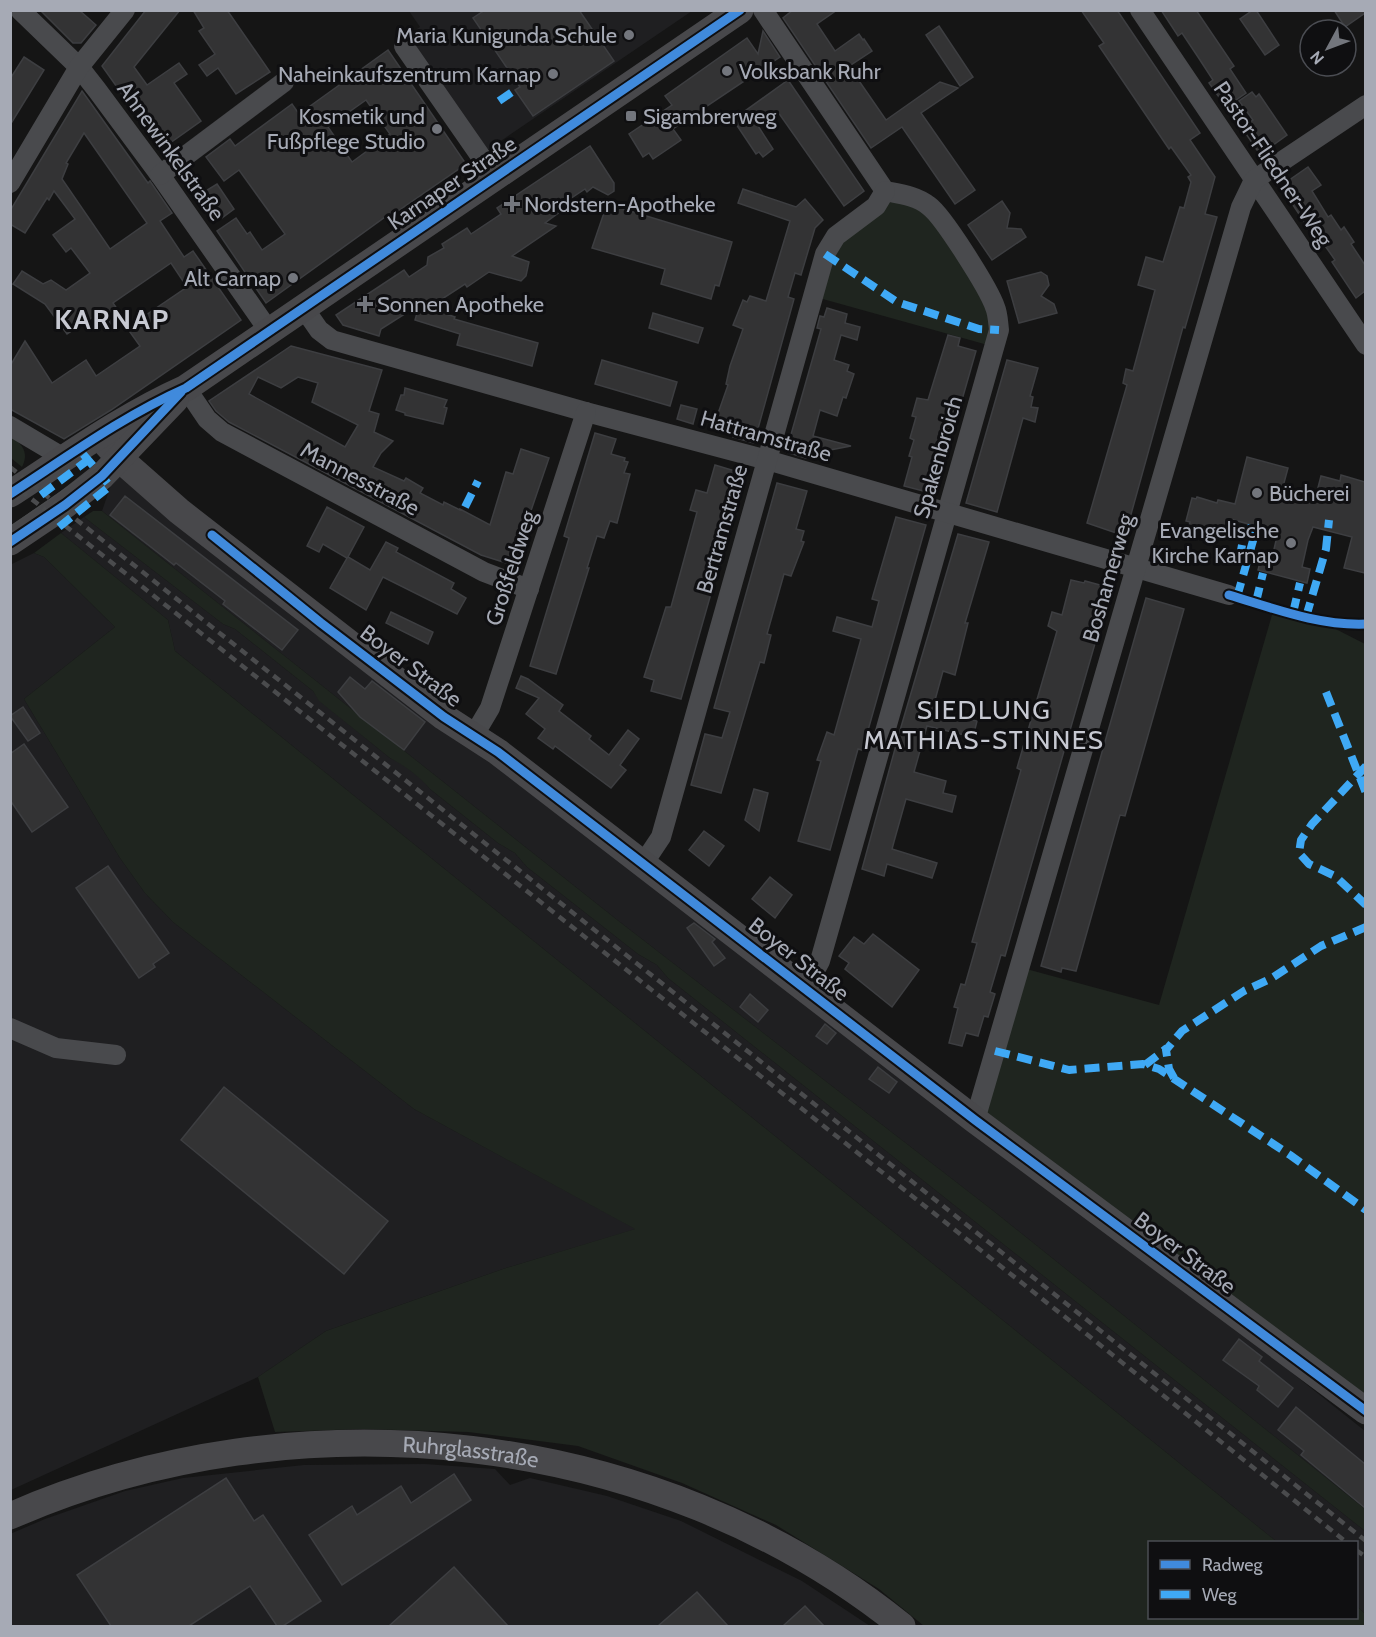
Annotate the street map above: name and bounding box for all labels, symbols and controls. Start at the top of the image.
north arrow [1298,18,1358,78]
place label: Maria Kunigunda Schule [396,22,617,49]
marker: Maria Kunigunda Schule [622,28,636,42]
text: N [1306,47,1328,68]
place label: Volksbank Ruhr [739,58,881,85]
place label: Naheinkaufszentrum Karnap [278,61,541,88]
marker: Volksbank Ruhr [720,64,734,78]
marker: Naheinkaufszentrum Karnap [546,67,560,81]
street label: Ahnewinkelstraße [111,76,231,226]
street label: Pastor-Fliedner-Weg [1208,76,1339,253]
place label: Kosmetik und Fußpflege Studio [267,103,425,155]
place label: Sigambrerweg [643,103,777,130]
marker: Sigambrerweg [624,109,638,123]
marker: Kosmetik und Fußpflege Studio [430,122,444,136]
street label: Karnaper Straße [383,130,521,236]
place label: Nordstern-Apotheke [524,191,715,218]
marker: Nordstern-Apotheke [505,197,519,211]
place label: Alt Carnap [184,265,281,292]
marker: Alt Carnap [286,271,300,285]
place label: Sonnen Apotheke [377,291,544,318]
marker: Sonnen Apotheke [358,297,372,311]
district label: KARNAP [54,302,170,336]
street label: Spakenbroich [908,393,968,521]
street label: Hattramstraße [697,404,835,468]
street label: Mannesstraße [296,436,424,522]
street label: Bertramstraße [691,461,753,597]
place label: Bücherei [1269,480,1349,507]
marker: Bücherei [1250,486,1264,500]
street label: Großfeldweg [480,506,543,629]
street label: Boshamerweg [1077,510,1140,645]
place label: Evangelische Kirche Karnap [1151,517,1279,569]
marker: Evangelische Kirche Karnap [1284,536,1298,550]
street label: Boyer Straße [355,619,467,713]
district label: SIEDLUNG MATHIAS-STINNES [864,694,1104,756]
street label: Boyer Straße [743,911,855,1007]
street label: Boyer Straße [1129,1206,1241,1300]
street label: Ruhrglasstraße [402,1430,541,1473]
legend [1148,1541,1358,1619]
text: Radweg [1202,1554,1264,1576]
text: Weg [1202,1584,1238,1606]

